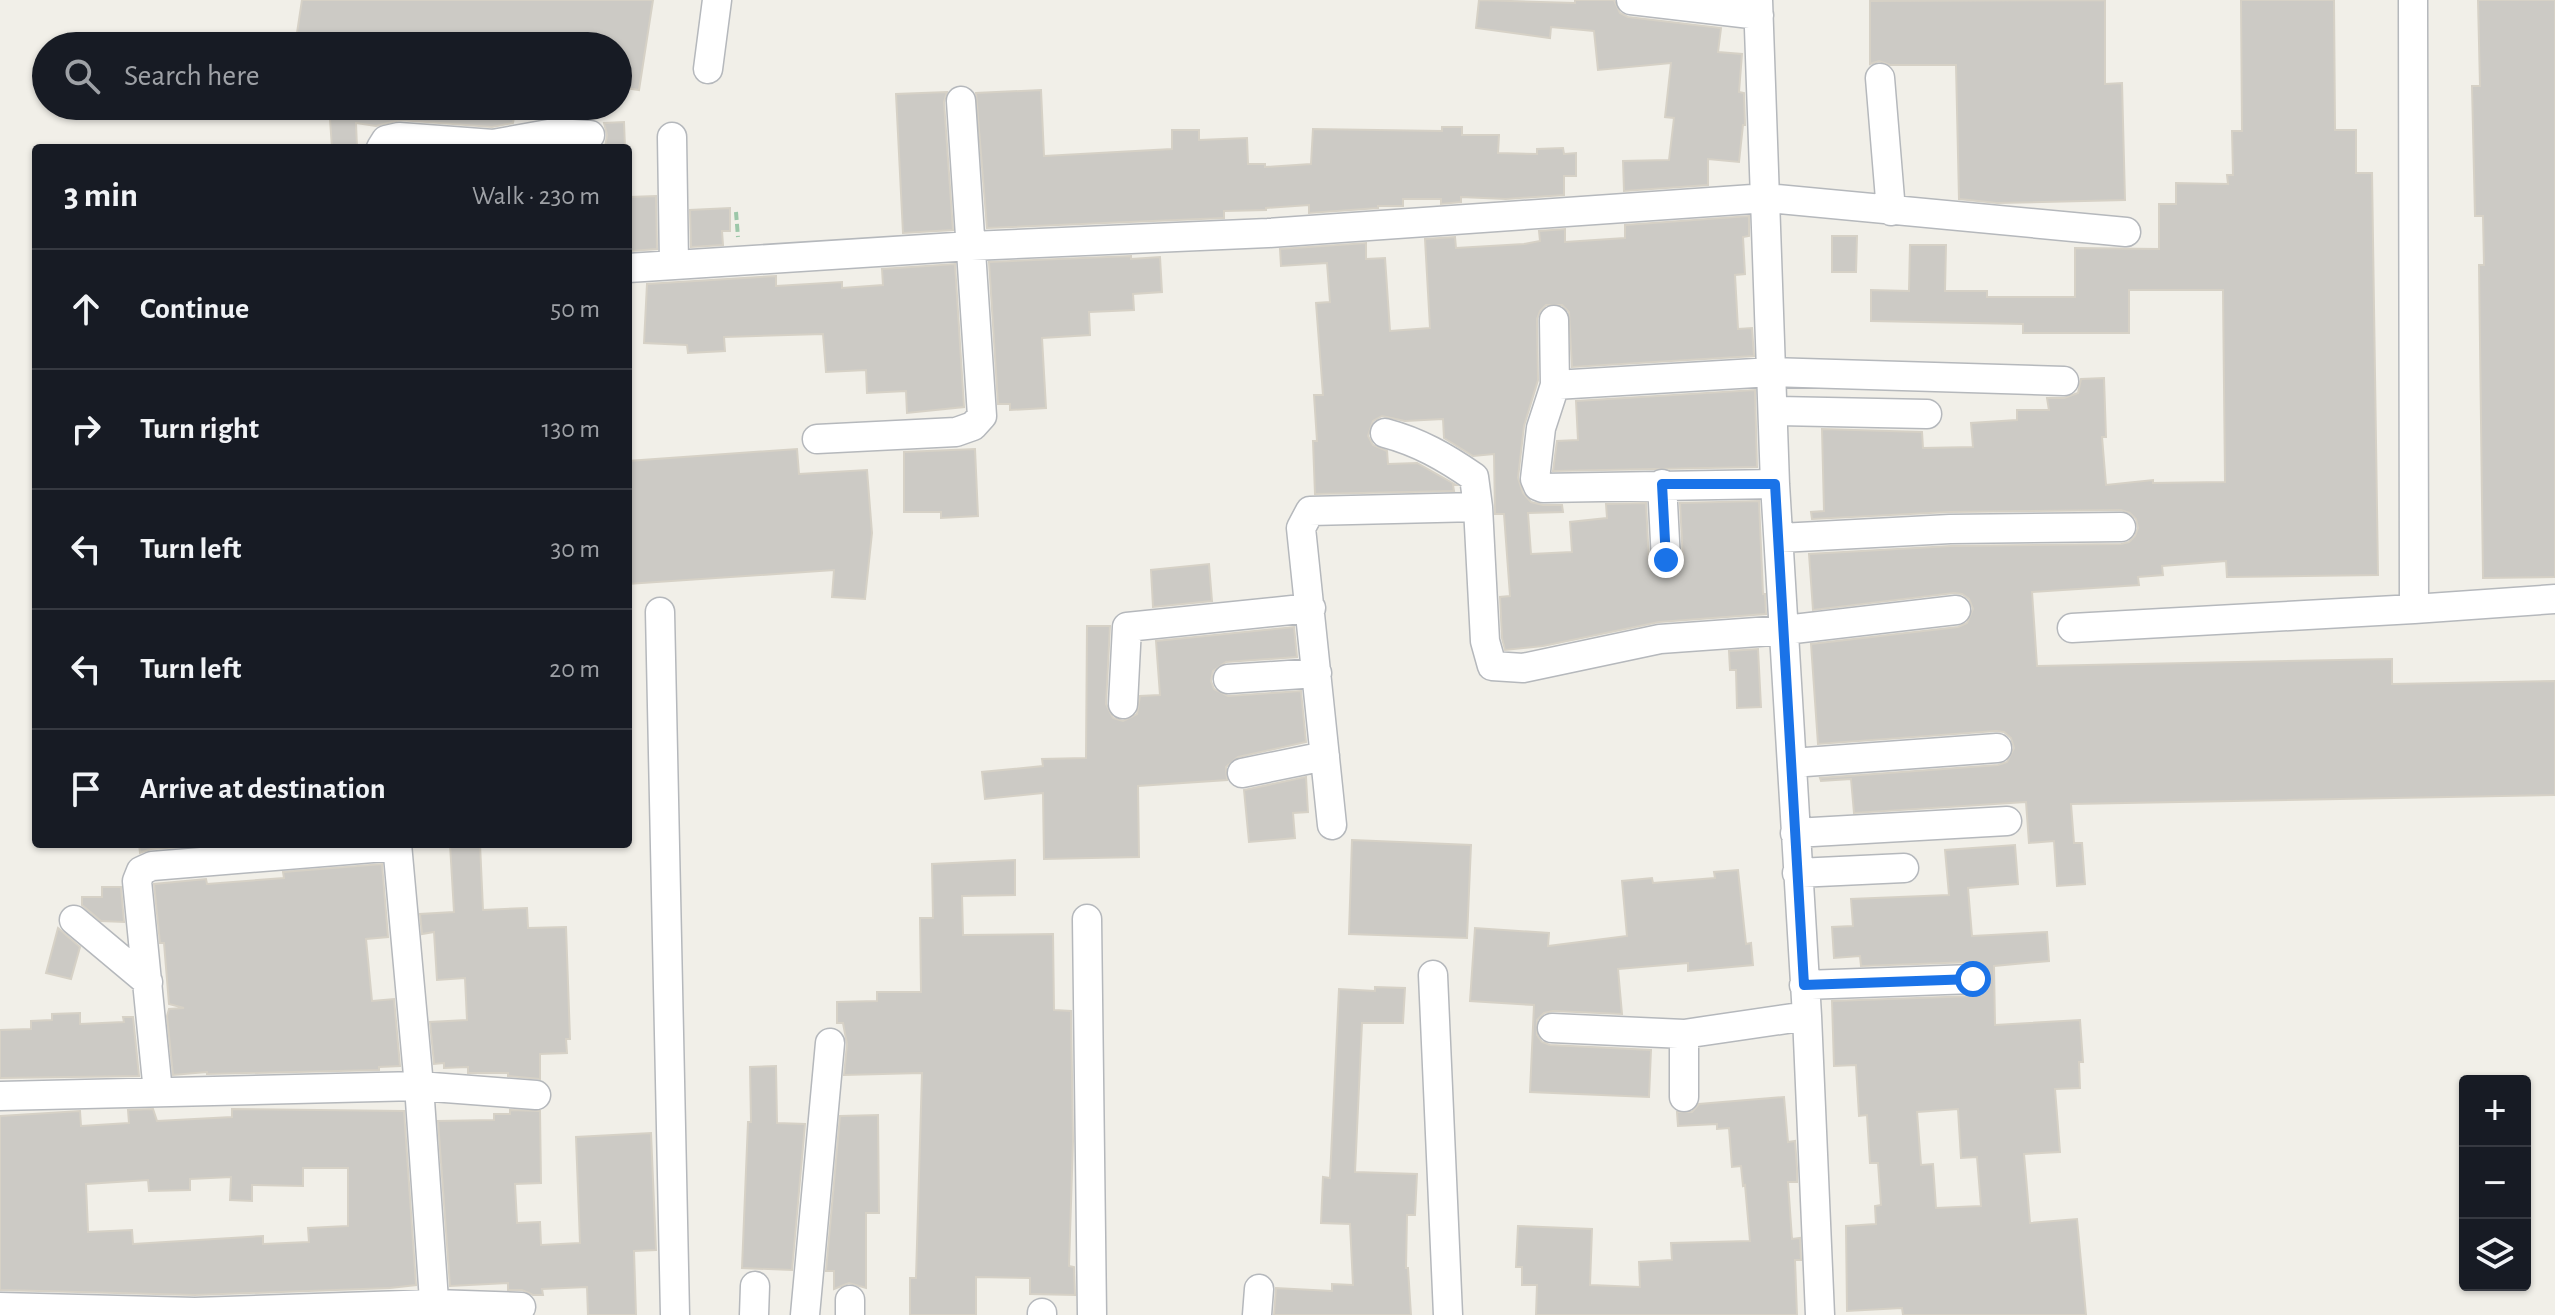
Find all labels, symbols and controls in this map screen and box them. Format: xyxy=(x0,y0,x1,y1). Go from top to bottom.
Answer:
search box xyxy=(32,32,632,120)
icon: search xyxy=(60,54,104,98)
text: Search here xyxy=(124,61,260,91)
text: 3 min xyxy=(64,179,138,213)
text: Walk · 230 m xyxy=(472,183,600,209)
icon: ahead xyxy=(64,287,108,331)
text: Continue xyxy=(140,294,249,324)
text: 50 m xyxy=(550,296,600,322)
icon: right xyxy=(64,407,108,451)
text: Turn right xyxy=(140,414,259,444)
text: 130 m xyxy=(542,416,600,442)
icon: left xyxy=(64,527,108,571)
text: Turn left xyxy=(140,534,241,564)
text: 30 m xyxy=(550,536,600,562)
route end xyxy=(1648,542,1684,578)
icon: left xyxy=(64,647,108,691)
text: Turn left xyxy=(140,654,241,684)
text: 20 m xyxy=(549,656,600,682)
icon: arrive xyxy=(64,767,108,811)
text: Arrive at destination xyxy=(140,774,386,804)
route start xyxy=(1955,961,1991,997)
map controls xyxy=(2459,1075,2531,1291)
button: + xyxy=(2459,1075,2531,1147)
button: − xyxy=(2459,1147,2531,1219)
button: layers xyxy=(2459,1219,2531,1291)

